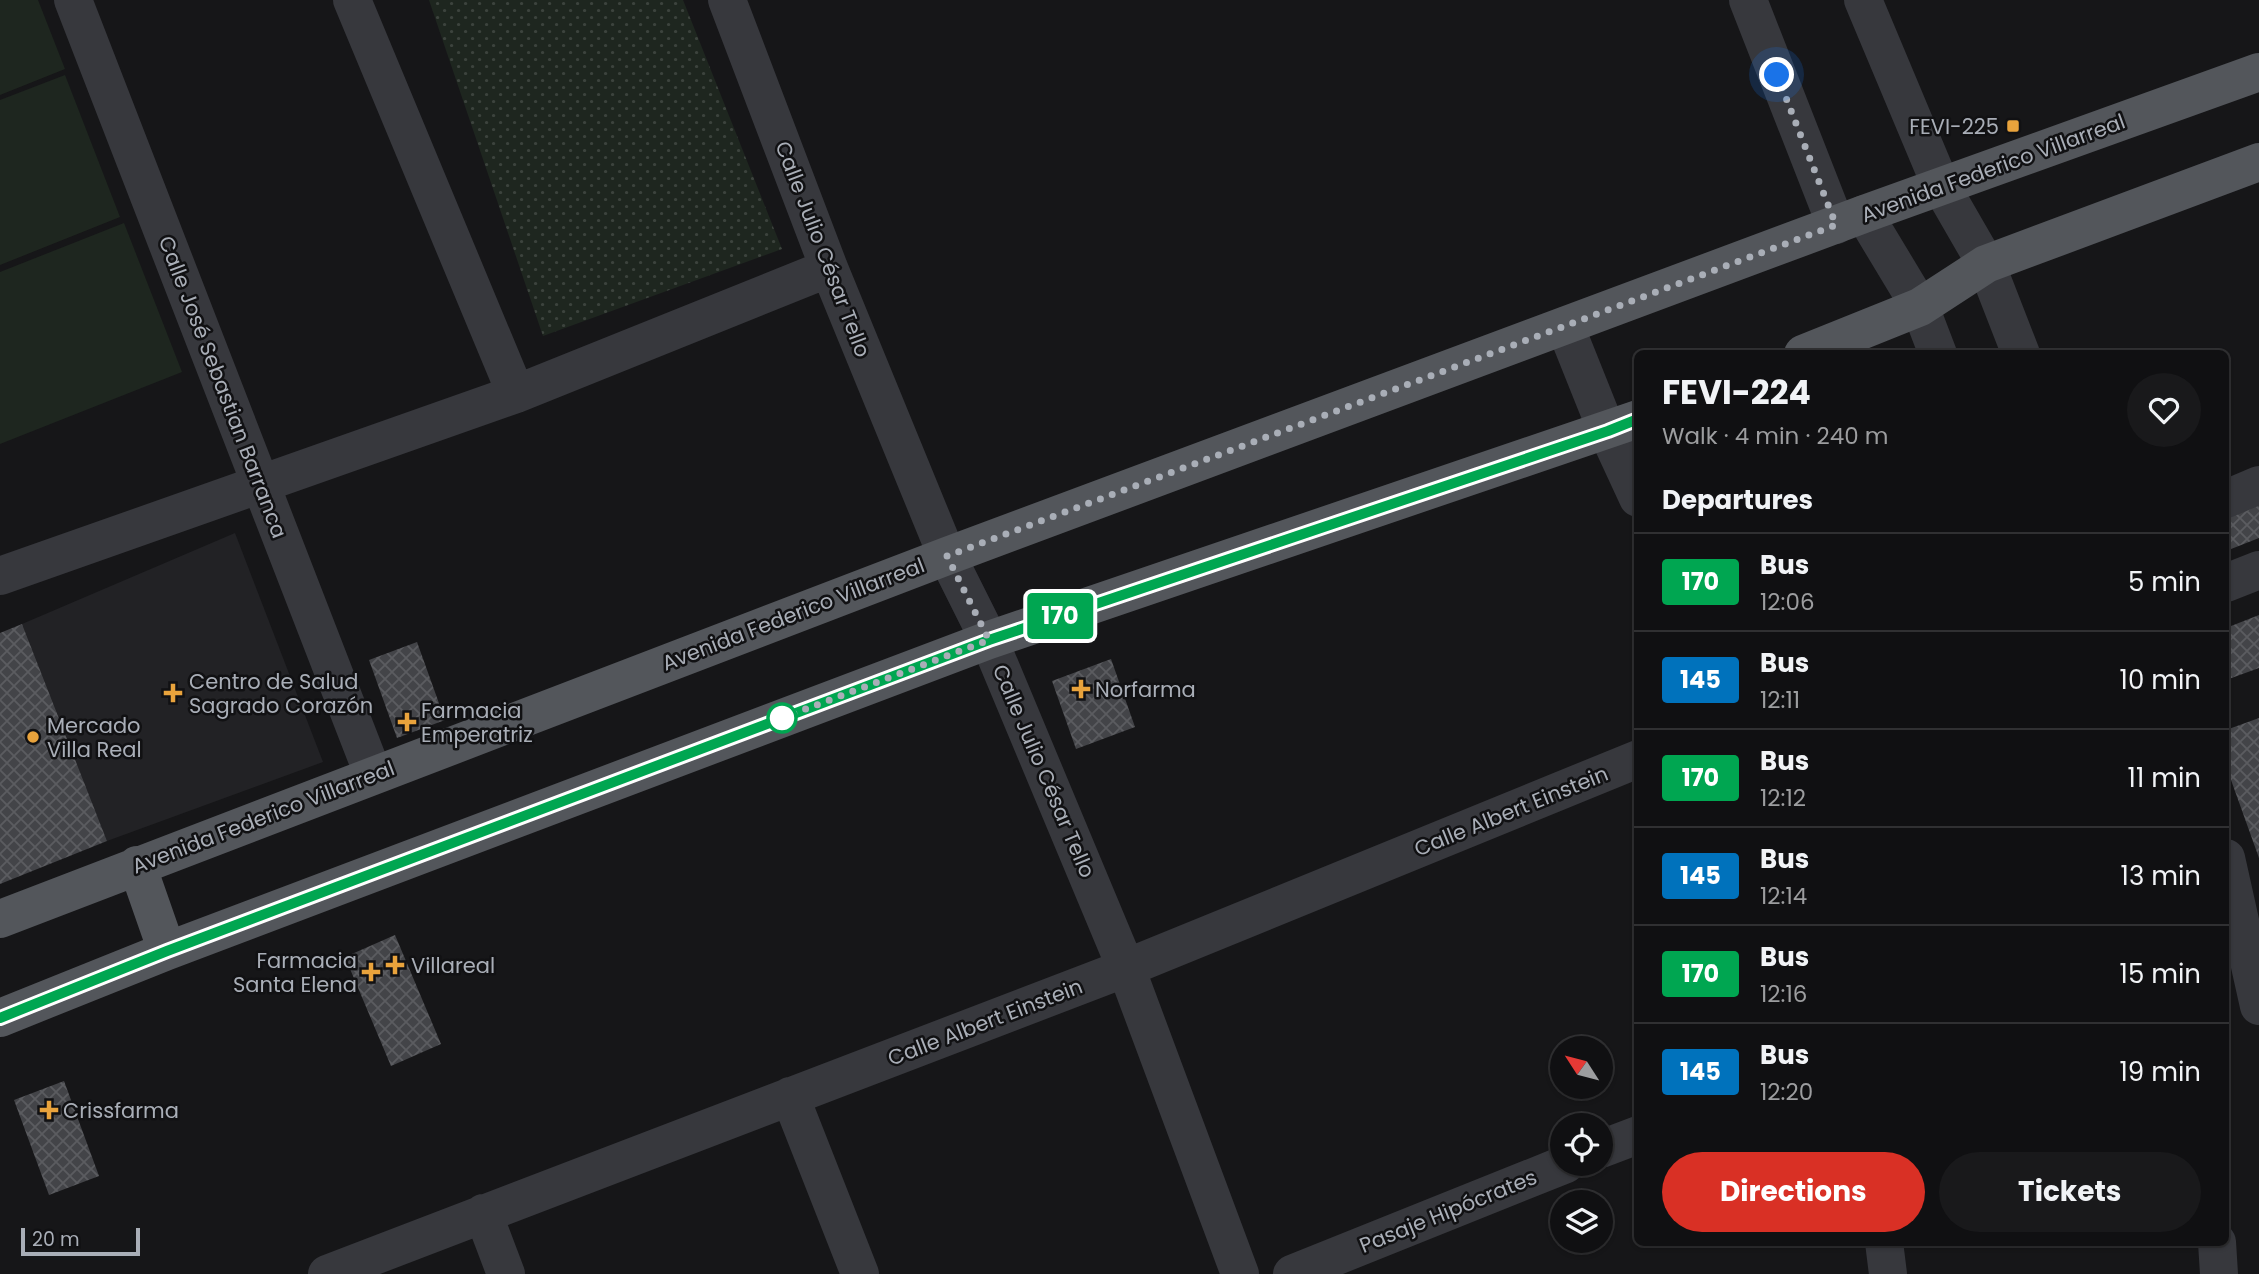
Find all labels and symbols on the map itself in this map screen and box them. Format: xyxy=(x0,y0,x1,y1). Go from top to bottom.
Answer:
your location xyxy=(1759,57,1794,92)
street label: Avenida Federico Villarreal xyxy=(1857,107,2129,229)
place label: FEVI-225 xyxy=(1909,112,1999,141)
marker: FEVI-225 xyxy=(2005,118,2021,134)
street label: Calle Julio César Tello xyxy=(768,137,878,361)
street label: Calle José Sebastian Barranca xyxy=(152,232,294,542)
street label: Avenida Federico Villarreal xyxy=(658,550,928,678)
line badge: 170 xyxy=(1020,593,1100,639)
street label: Calle Julio César Tello xyxy=(986,660,1102,882)
place label: Centro de Salud Sagrado Corazón xyxy=(189,667,373,720)
place label: Norfarma xyxy=(1095,675,1196,704)
marker: Norfarma xyxy=(1073,681,1089,697)
marker: Centro de Salud Sagrado Corazón xyxy=(163,683,183,703)
place label: Farmacia Emperatriz xyxy=(421,696,533,749)
unlabelled marker xyxy=(767,703,797,733)
place label: Mercado Villa Real xyxy=(47,711,142,764)
marker: Farmacia Emperatriz xyxy=(399,714,415,730)
marker: Mercado Villa Real xyxy=(25,729,41,745)
street label: Avenida Federico Villarreal xyxy=(128,753,398,881)
street label: Calle Albert Einstein xyxy=(1410,759,1612,863)
place label: Farmacia Santa Elena xyxy=(233,946,357,999)
place label: Villareal xyxy=(411,951,495,980)
marker: Villareal xyxy=(385,955,405,975)
marker: Farmacia Santa Elena xyxy=(363,964,379,980)
street label: Calle Albert Einstein xyxy=(883,971,1087,1073)
north arrow xyxy=(1550,1036,1614,1099)
place label: Crissfarma xyxy=(63,1096,179,1125)
marker: Crissfarma xyxy=(41,1102,57,1118)
street label: Pasaje Hipócrates xyxy=(1355,1162,1541,1260)
scale bar xyxy=(21,1225,140,1257)

